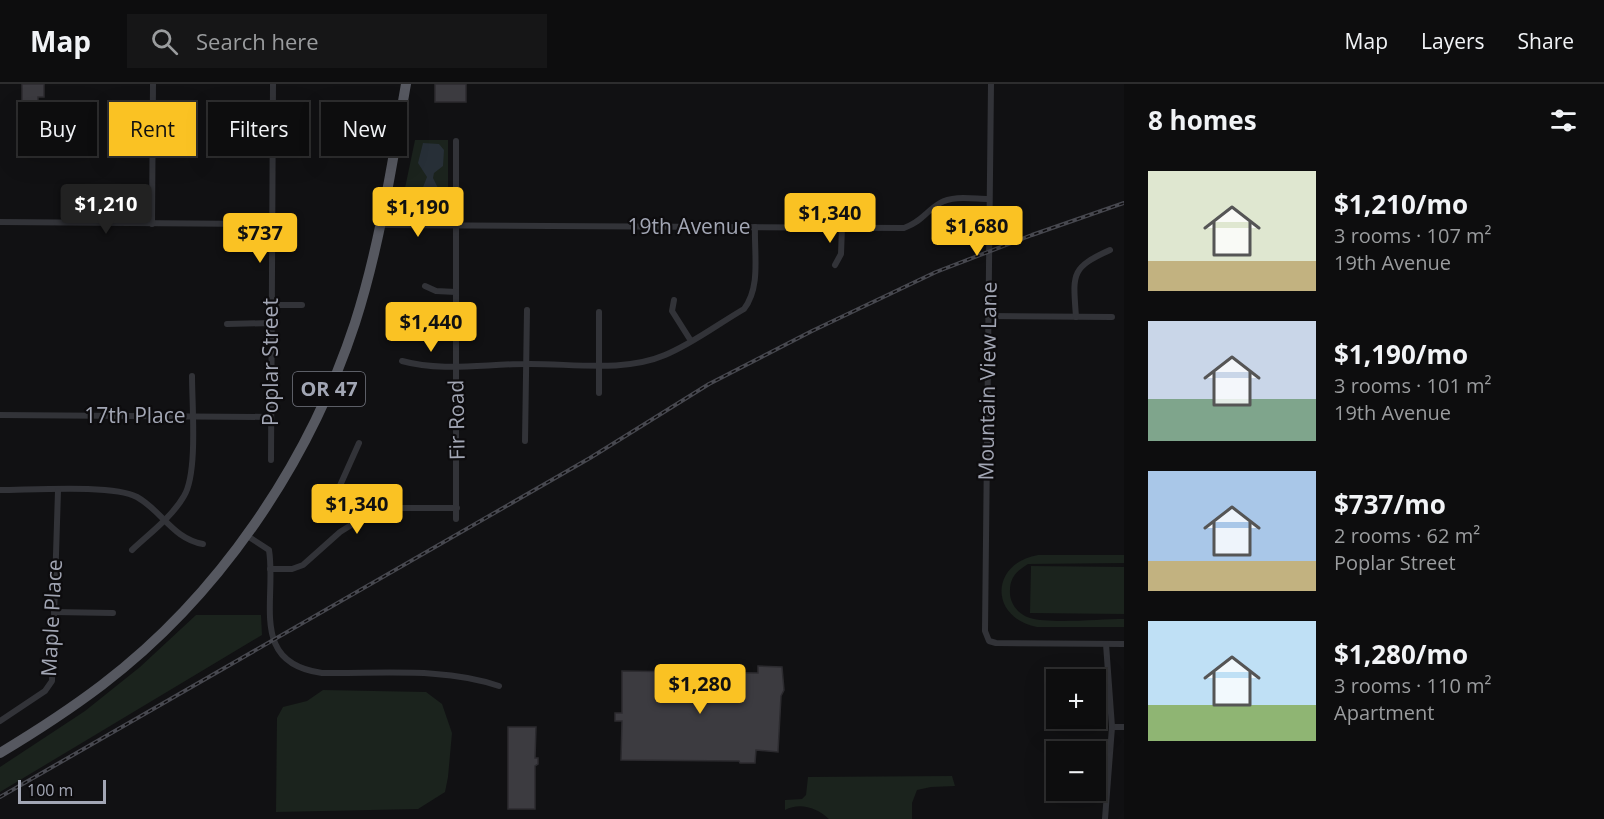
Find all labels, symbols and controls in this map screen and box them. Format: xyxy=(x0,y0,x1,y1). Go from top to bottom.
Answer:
search box xyxy=(127,14,547,68)
text: Map xyxy=(30,22,91,60)
icon: search xyxy=(148,25,181,58)
text: Search here xyxy=(196,26,319,56)
text: Map xyxy=(1345,27,1388,55)
text: Layers xyxy=(1421,27,1485,55)
text: Share xyxy=(1518,27,1574,55)
chip: Buy xyxy=(18,102,97,156)
chip: Rent xyxy=(109,102,196,156)
chip: Filters xyxy=(208,102,309,156)
chip: New xyxy=(321,102,407,156)
text: 8 homes xyxy=(1148,102,1257,138)
icon: filters xyxy=(1547,104,1580,137)
pin: $1,210 xyxy=(57,184,155,235)
text: $1,210/mo xyxy=(1334,186,1468,222)
pin: $1,190 xyxy=(369,187,467,238)
text: $1,210 xyxy=(75,190,137,217)
text: $1,190 xyxy=(387,193,449,220)
pin: $1,340 xyxy=(781,193,879,244)
icon: home xyxy=(1196,195,1268,267)
text: $1,340 xyxy=(799,199,861,226)
pin: $1,680 xyxy=(928,206,1026,257)
street label: 19th Avenue xyxy=(628,212,750,240)
text: $1,680 xyxy=(946,212,1008,239)
pin: $737 xyxy=(224,213,296,264)
text: $737 xyxy=(237,219,283,246)
text: 3 rooms · 107 m² xyxy=(1334,222,1492,249)
text: 19th Avenue xyxy=(1334,249,1451,276)
street label: Mountain View Lane xyxy=(971,281,1003,481)
street label: Poplar Street xyxy=(256,298,284,426)
pin: $1,440 xyxy=(382,302,480,353)
text: $1,440 xyxy=(400,308,462,335)
text: $1,190/mo xyxy=(1334,336,1468,372)
icon: home xyxy=(1196,345,1268,417)
road number: OR 47 xyxy=(293,372,365,406)
text: 3 rooms · 101 m² xyxy=(1334,372,1492,399)
street label: Fir Road xyxy=(441,380,471,460)
text: 19th Avenue xyxy=(1334,399,1451,426)
street label: 17th Place xyxy=(84,401,186,429)
pin: $1,340 xyxy=(308,484,406,535)
text: $737/mo xyxy=(1334,486,1446,522)
text: $1,340 xyxy=(326,490,388,517)
icon: home xyxy=(1196,495,1268,567)
text: 2 rooms · 62 m² xyxy=(1334,522,1480,549)
text: Poplar Street xyxy=(1334,549,1456,576)
street label: Maple Place xyxy=(34,559,68,677)
text: $1,280/mo xyxy=(1334,636,1468,672)
icon: home xyxy=(1196,645,1268,717)
pin: $1,280 xyxy=(651,664,749,715)
map controls xyxy=(1046,669,1106,801)
button: + xyxy=(1046,669,1106,729)
text: $1,280 xyxy=(669,670,731,697)
text: 3 rooms · 110 m² xyxy=(1334,672,1492,699)
text: Apartment xyxy=(1334,699,1434,726)
button: − xyxy=(1046,741,1106,801)
scale bar xyxy=(18,777,106,804)
text: 100 m xyxy=(27,779,73,801)

